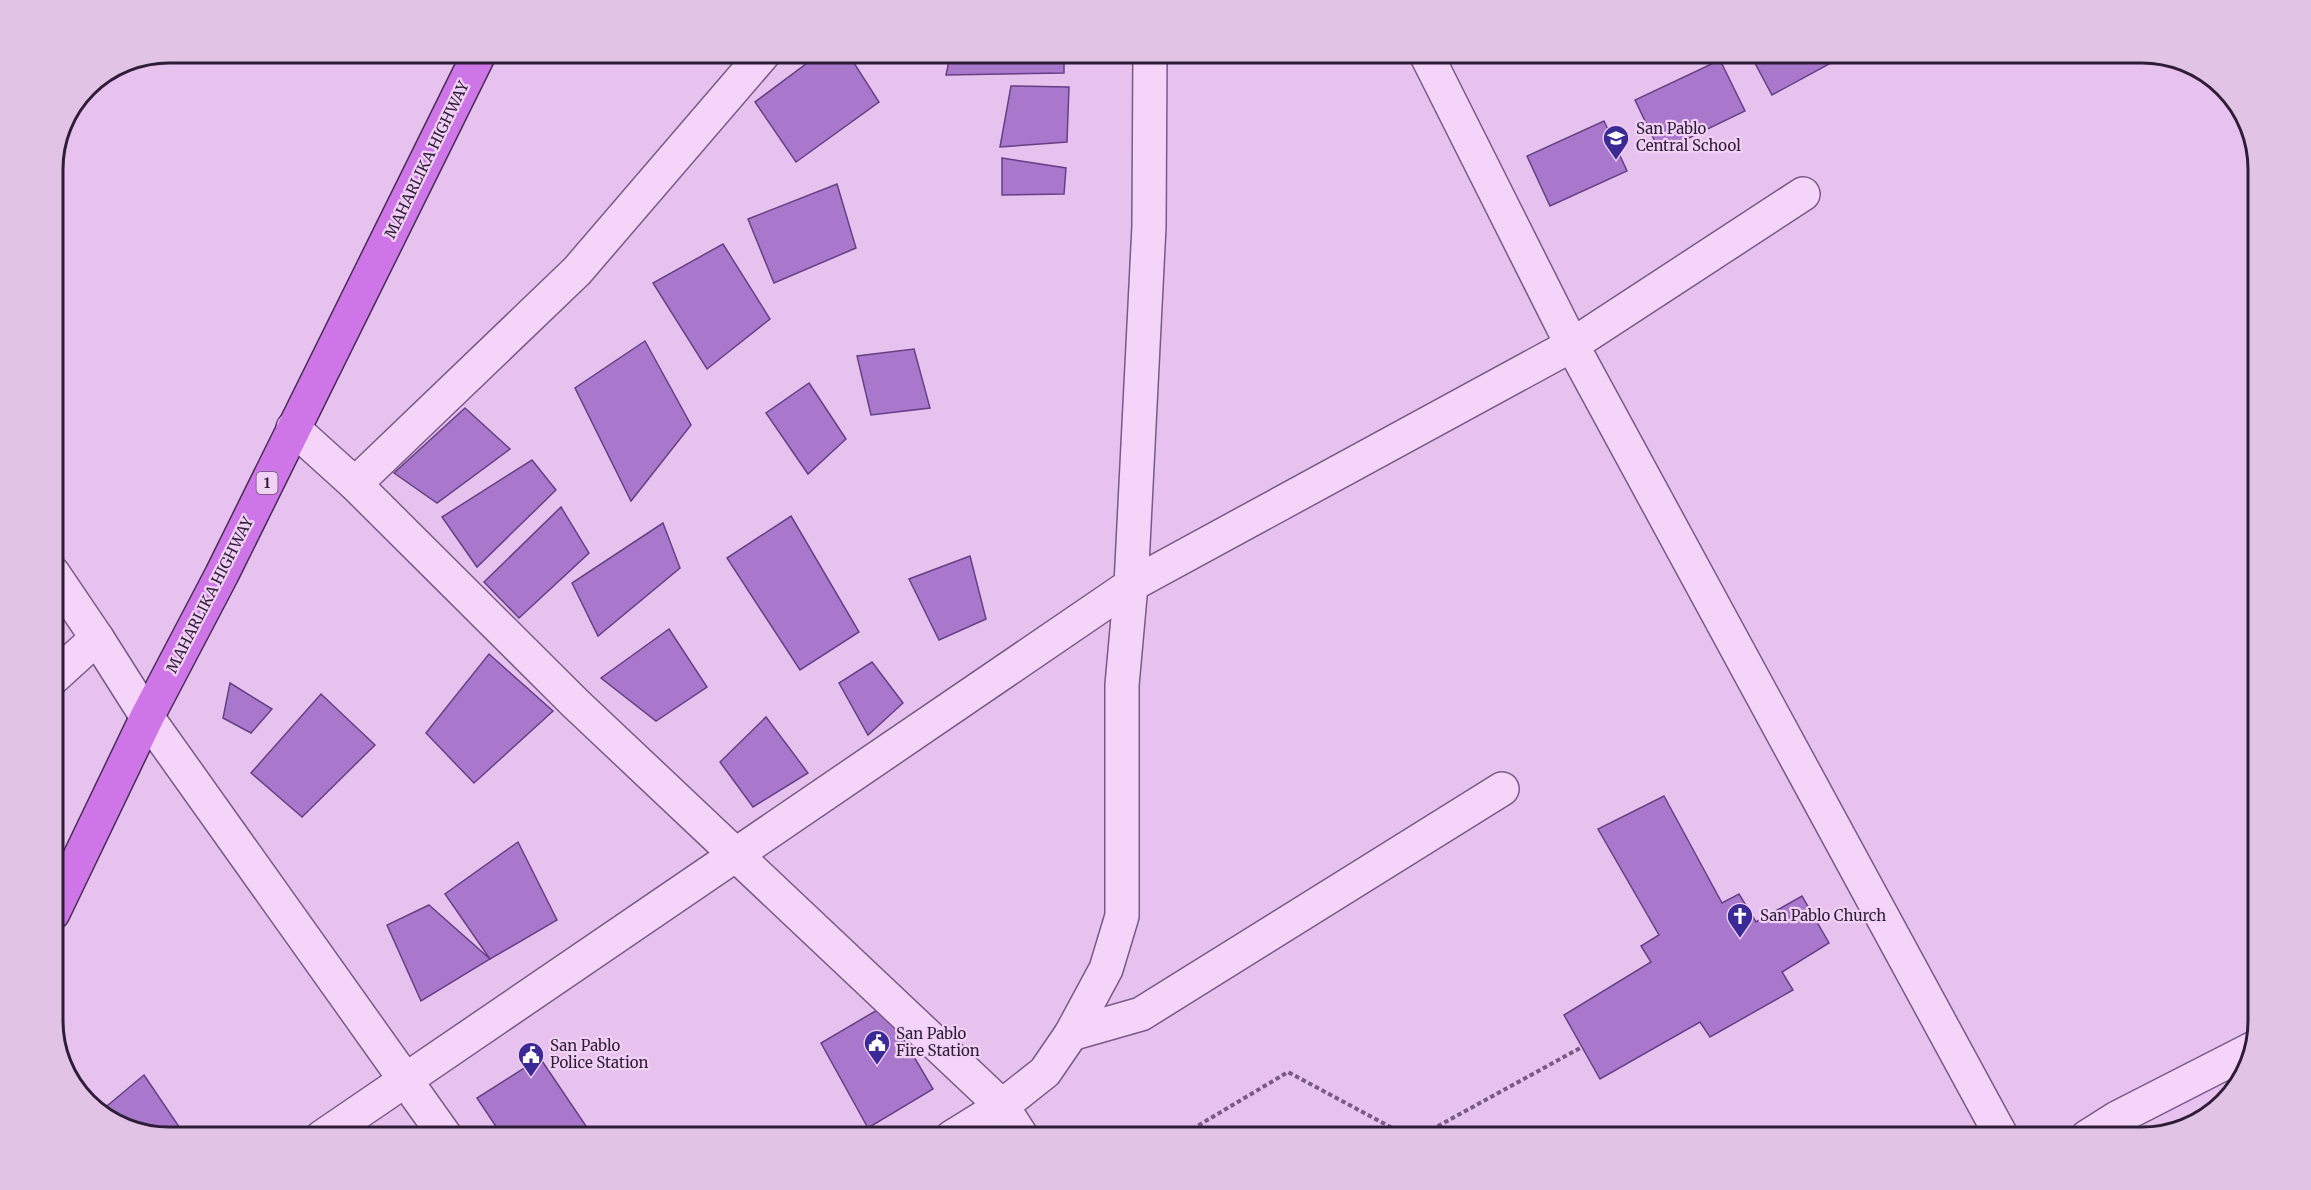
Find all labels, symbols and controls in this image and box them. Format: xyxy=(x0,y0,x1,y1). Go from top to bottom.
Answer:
street label: MAHARLIKA HIGHWAY xyxy=(380,78,473,241)
place label: San Pablo Central School xyxy=(1636,119,1741,155)
school or university icon: San Pablo Central School xyxy=(1601,123,1631,161)
road number: 1 xyxy=(256,472,278,494)
street label: MAHARLIKA HIGHWAY xyxy=(162,513,257,676)
church icon: San Pablo Church xyxy=(1725,901,1755,939)
place label: San Pablo Church xyxy=(1760,906,1886,925)
place label: San Pablo Fire Station xyxy=(896,1024,980,1060)
public building icon: San Pablo Fire Station xyxy=(862,1028,892,1066)
place label: San Pablo Police Station xyxy=(550,1036,648,1072)
public building icon: San Pablo Police Station xyxy=(516,1040,546,1078)

